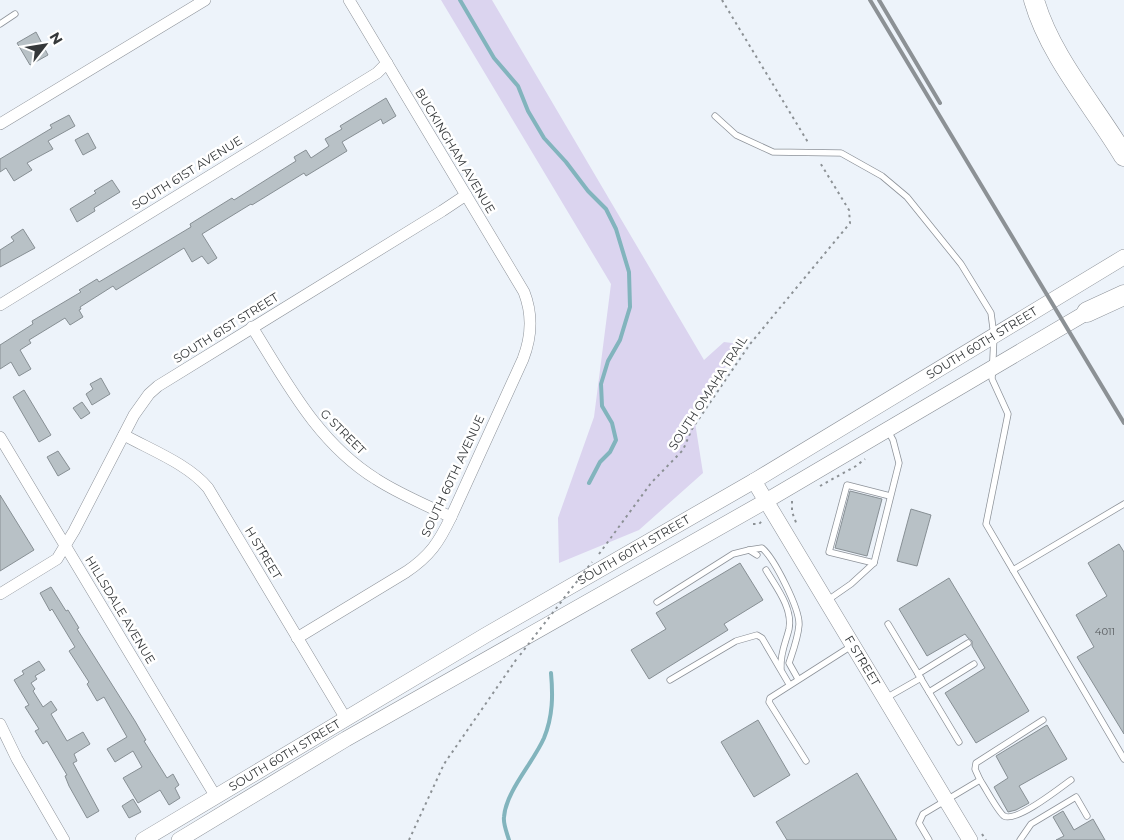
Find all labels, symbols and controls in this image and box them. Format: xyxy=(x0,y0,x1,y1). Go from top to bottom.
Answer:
north arrow xyxy=(20,20,70,70)
text: N xyxy=(46,29,67,48)
street label: BUCKINGHAM AVENUE xyxy=(412,86,499,216)
street label: SOUTH 61ST AVENUE xyxy=(129,133,245,213)
street label: SOUTH 61ST STREET xyxy=(170,289,281,366)
street label: SOUTH 60TH STREET xyxy=(923,303,1040,382)
street label: SOUTH OMAHA TRAIL xyxy=(665,333,750,453)
street label: G STREET xyxy=(317,406,369,458)
street label: SOUTH 60TH AVENUE xyxy=(418,412,487,539)
street label: SOUTH 60TH STREET xyxy=(575,511,693,588)
street label: H STREET xyxy=(242,524,285,582)
street label: HILLSDALE AVENUE xyxy=(82,553,159,666)
house number: 4011 xyxy=(1095,625,1115,638)
street label: F STREET xyxy=(842,633,884,689)
street label: SOUTH 60TH STREET xyxy=(226,716,343,794)

